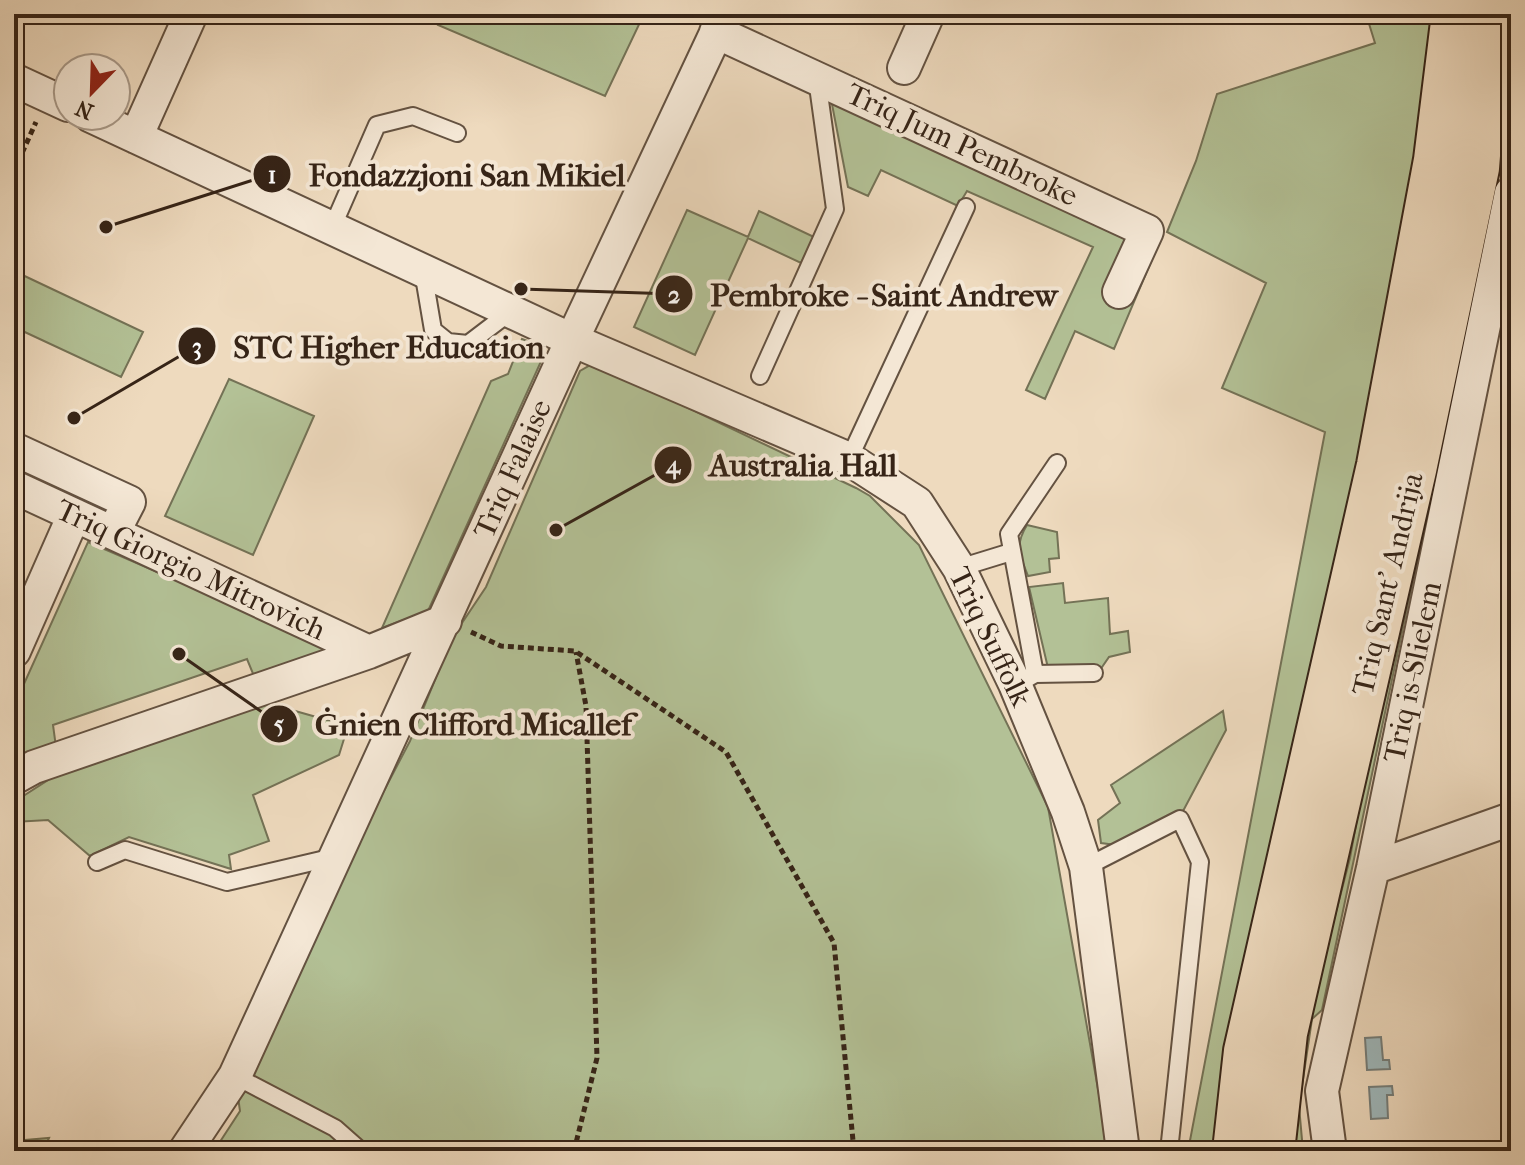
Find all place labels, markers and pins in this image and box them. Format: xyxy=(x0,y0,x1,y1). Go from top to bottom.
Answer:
callout: Fondazzjoni San Mikiel xyxy=(252,146,641,202)
callout: Pembroke - Saint Andrew xyxy=(654,266,1074,322)
callout: STC Higher Education xyxy=(177,318,561,374)
callout: Australia Hall xyxy=(653,437,913,493)
callout: Ġnien Clifford Micallef xyxy=(259,696,648,752)

